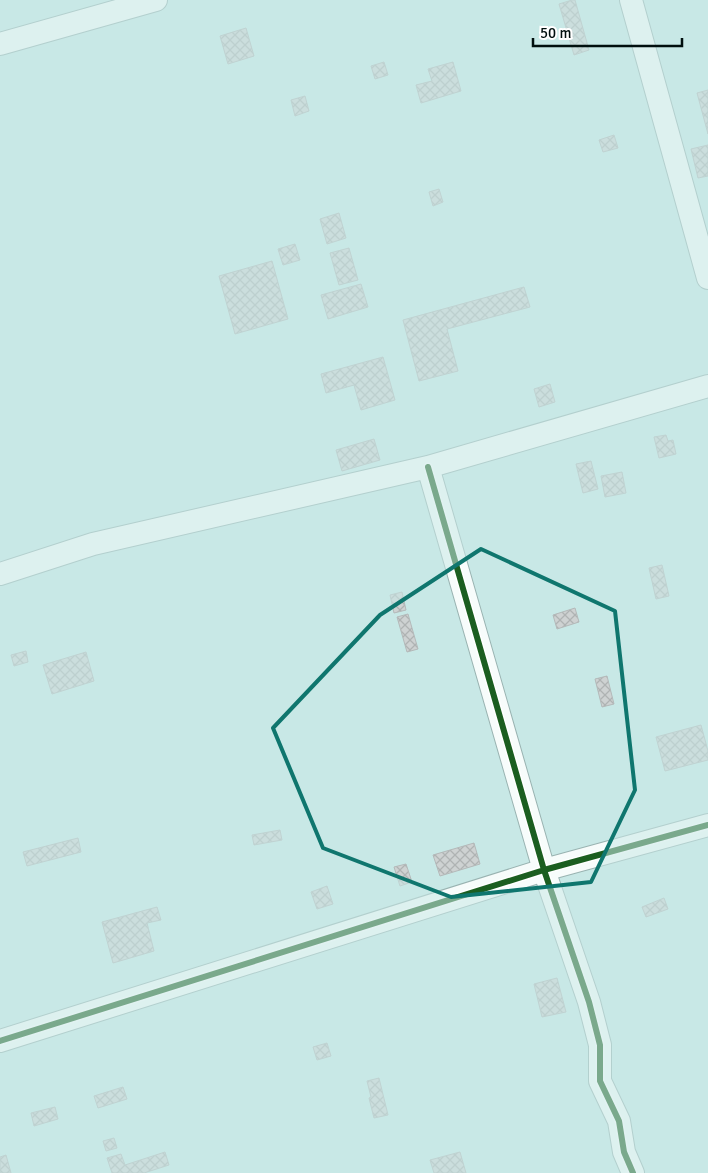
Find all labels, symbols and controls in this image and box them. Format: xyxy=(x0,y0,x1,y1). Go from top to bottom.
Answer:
scale bar xyxy=(533,15,682,47)
text: 50 m xyxy=(540,24,571,42)

